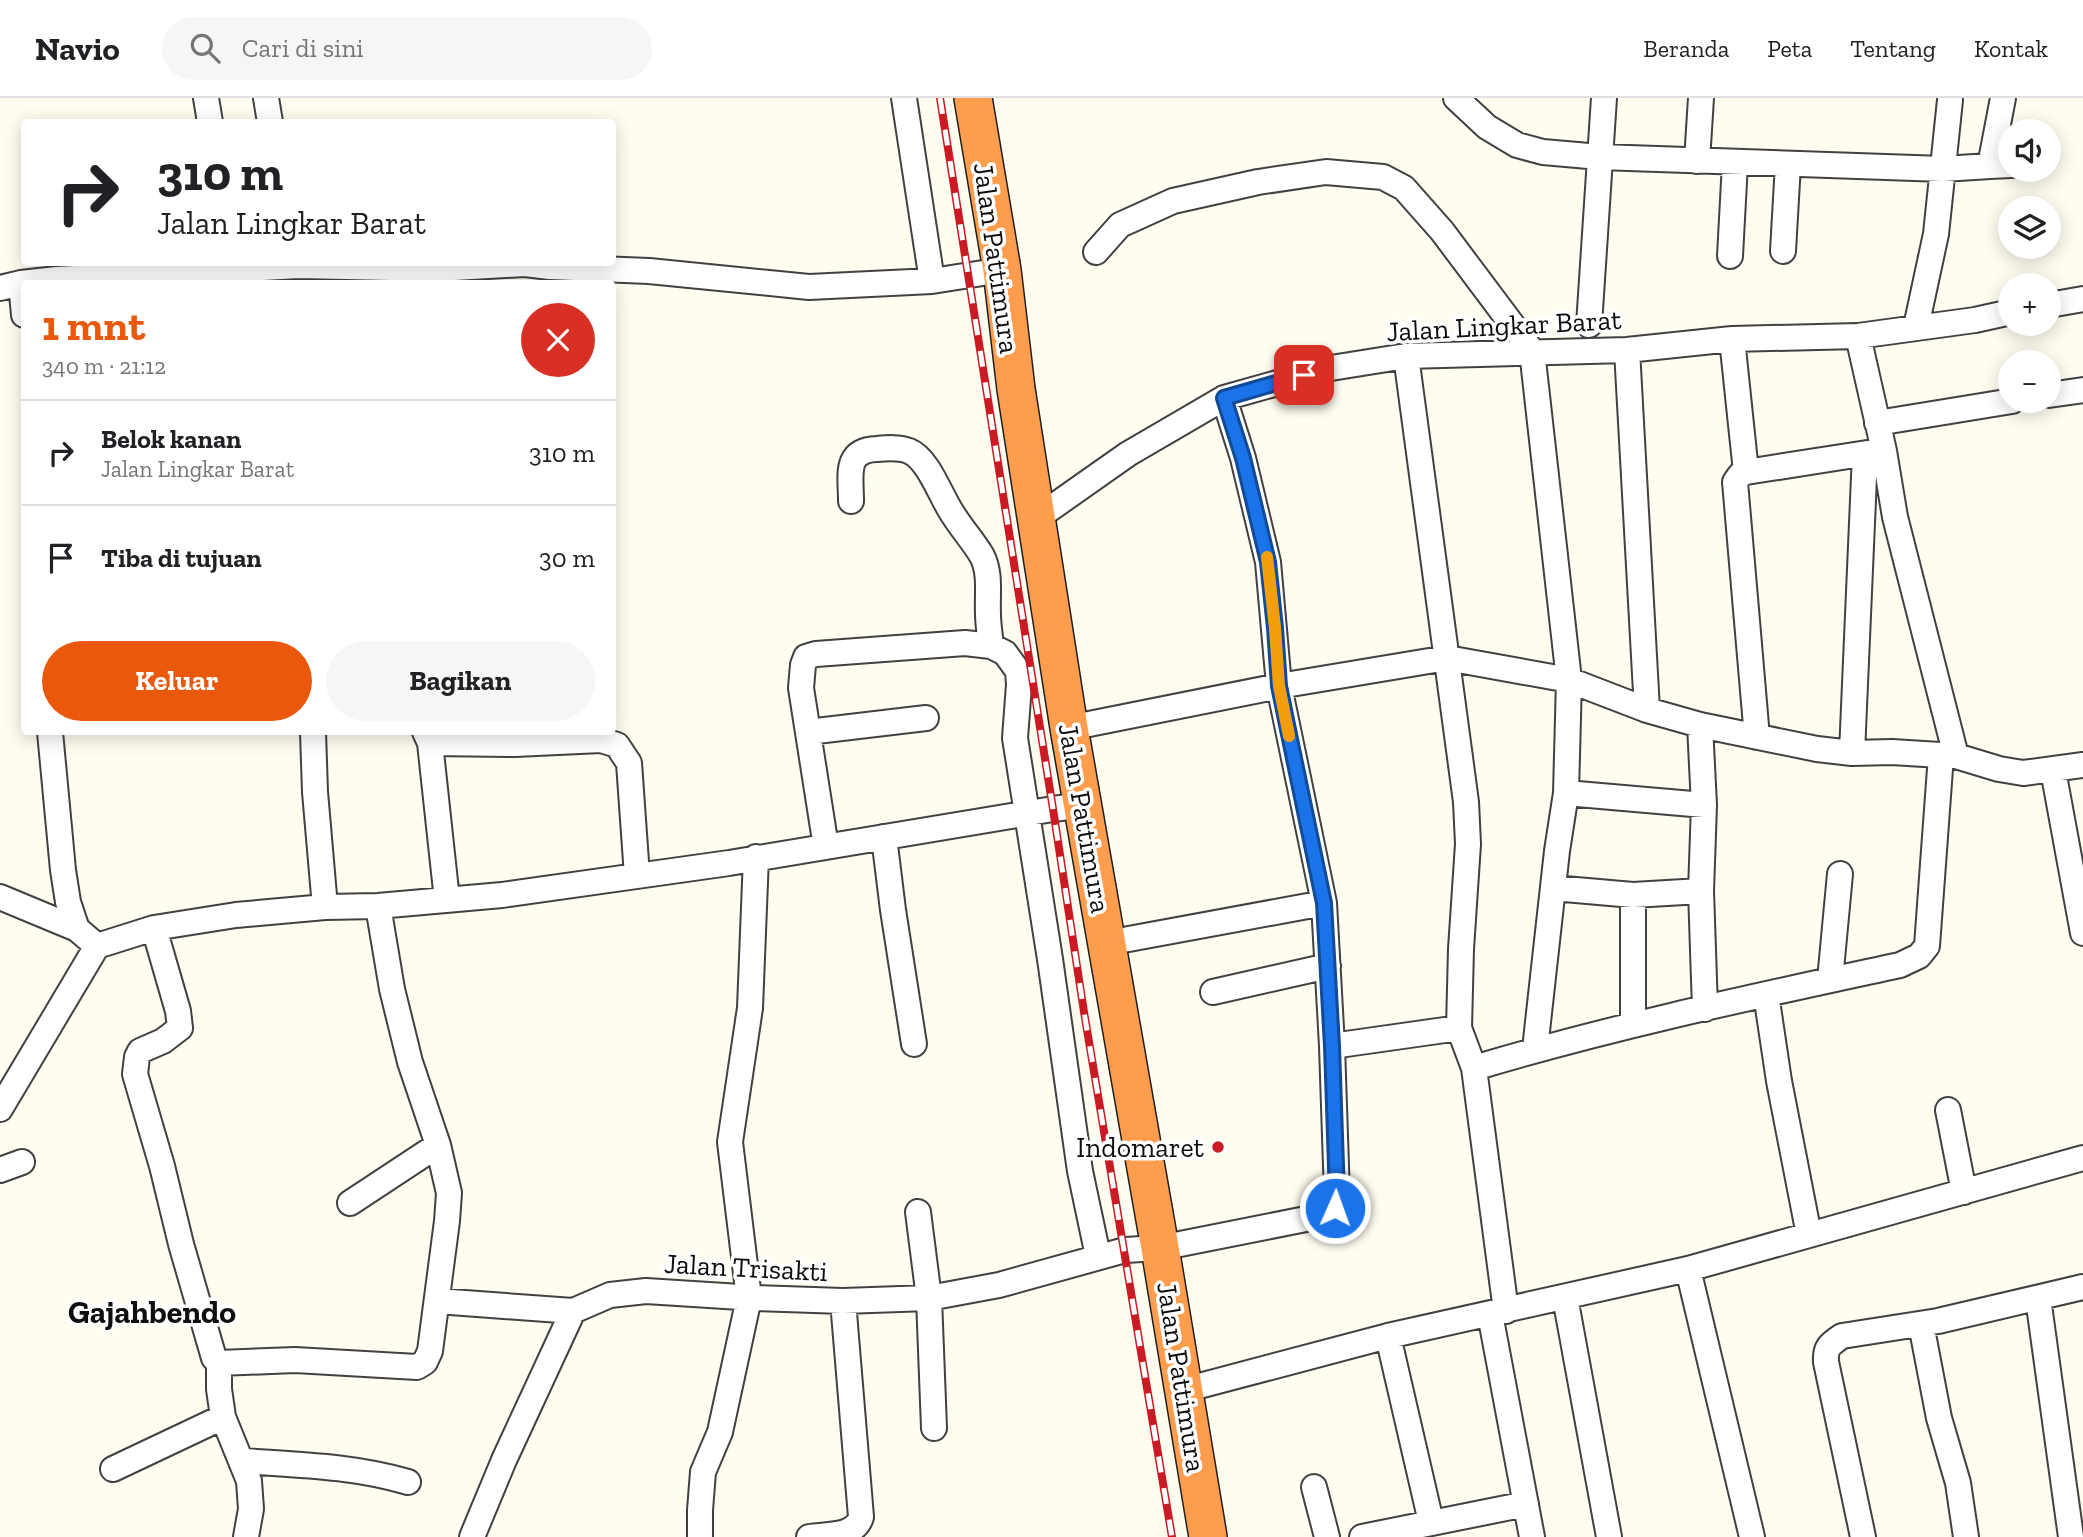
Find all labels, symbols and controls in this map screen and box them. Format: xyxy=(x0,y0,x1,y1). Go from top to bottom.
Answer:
search box xyxy=(162,17,652,80)
text: Navio xyxy=(35,29,120,68)
icon: search xyxy=(186,29,224,67)
text: Cari di sini xyxy=(242,32,364,64)
text: Beranda xyxy=(1643,34,1729,63)
text: Peta xyxy=(1767,34,1812,63)
text: Tentang xyxy=(1850,34,1936,63)
text: Kontak xyxy=(1974,34,2048,63)
map controls xyxy=(1998,119,2061,413)
button: sound xyxy=(1998,119,2061,182)
text: 310 m xyxy=(157,144,283,203)
icon: right xyxy=(42,147,133,238)
street label: Jalan Pattimura xyxy=(967,161,1026,356)
button: layers xyxy=(1998,196,2061,259)
text: Jalan Lingkar Barat xyxy=(157,204,426,242)
button: + xyxy=(1998,273,2061,336)
text: 1 mnt xyxy=(42,300,145,351)
button: close xyxy=(521,303,595,377)
street label: Jalan Lingkar Barat xyxy=(1386,303,1623,348)
pin xyxy=(1274,345,1334,405)
button: − xyxy=(1998,350,2061,413)
text: 340 m · 21:12 xyxy=(42,352,166,380)
icon: arrive xyxy=(1285,356,1323,394)
text: Belok kanan xyxy=(101,423,242,455)
icon: right xyxy=(42,434,80,472)
text: 310 m xyxy=(529,437,595,469)
text: Jalan Lingkar Barat xyxy=(101,455,294,483)
icon: arrive xyxy=(42,539,80,577)
text: Tiba di tujuan xyxy=(101,542,262,574)
text: 30 m xyxy=(539,542,595,574)
button: Keluar xyxy=(42,641,312,721)
button: Bagikan xyxy=(326,641,595,721)
street label: Jalan Pattimura xyxy=(1052,721,1118,916)
place label: Indomaret xyxy=(1076,1131,1205,1164)
marker: Indomaret xyxy=(1210,1139,1226,1155)
position arrow xyxy=(1298,1171,1372,1245)
street label: Jalan Trisakti xyxy=(663,1247,829,1288)
street label: Jalan Pattimura xyxy=(1150,1280,1213,1475)
district label: Gajahbendo xyxy=(68,1293,236,1331)

